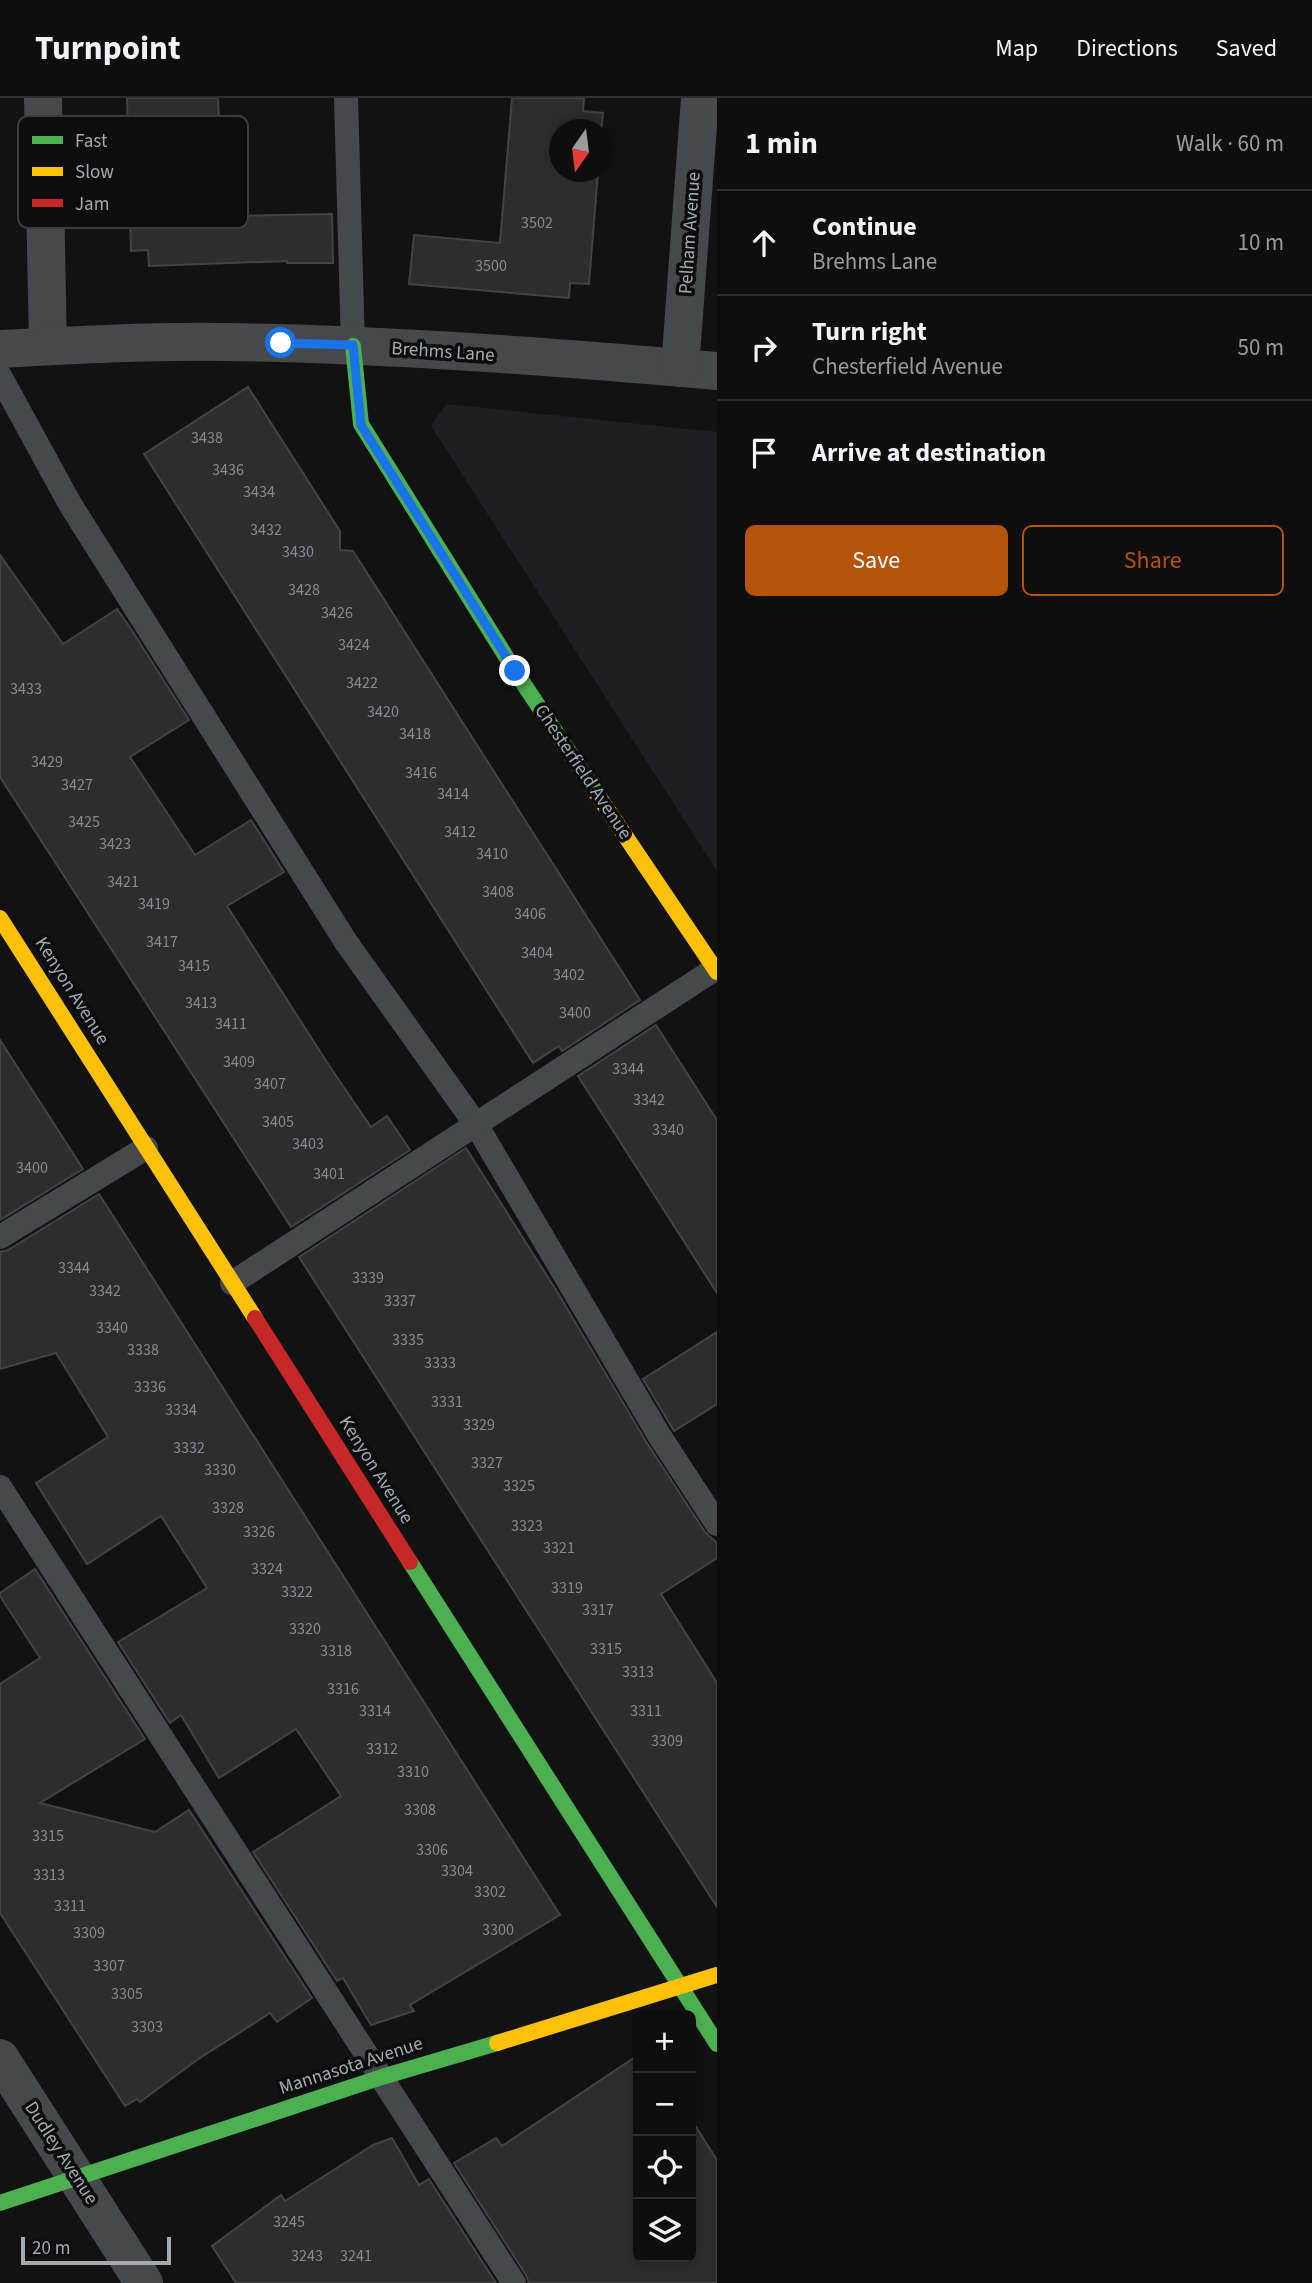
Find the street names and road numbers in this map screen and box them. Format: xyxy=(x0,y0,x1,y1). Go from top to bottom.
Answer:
street label: Pelham Avenue xyxy=(672,171,708,295)
street label: Brehms Lane xyxy=(390,335,496,369)
street label: Chesterfield Avenue xyxy=(528,699,638,845)
street label: Kenyon Avenue xyxy=(28,932,116,1050)
street label: Kenyon Avenue xyxy=(332,1411,420,1529)
street label: Mannasota Avenue xyxy=(276,2030,426,2102)
street label: Dudley Avenue xyxy=(17,2096,105,2210)

